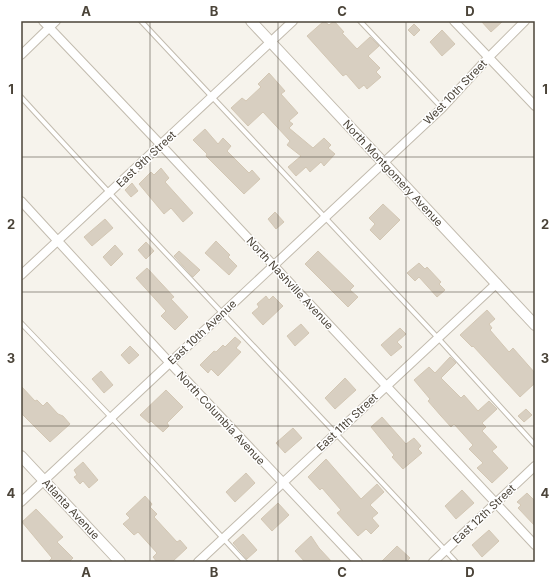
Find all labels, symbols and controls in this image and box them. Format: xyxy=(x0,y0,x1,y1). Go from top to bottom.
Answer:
text: A xyxy=(81,3,91,19)
text: B xyxy=(210,3,219,19)
text: C xyxy=(337,3,347,19)
text: D xyxy=(465,3,475,19)
street label: West 10th Street xyxy=(420,56,490,127)
text: 1 xyxy=(8,81,14,97)
text: 1 xyxy=(542,81,548,97)
street label: North Montgomery Avenue xyxy=(340,117,446,229)
street label: East 9th Street xyxy=(113,128,179,190)
text: 2 xyxy=(7,216,15,232)
text: 2 xyxy=(541,216,549,232)
street label: North Nashville Avenue xyxy=(244,234,336,332)
street label: East 10th Avenue xyxy=(165,297,239,367)
text: 3 xyxy=(7,350,15,366)
text: 3 xyxy=(541,350,549,366)
street label: North Columbia Avenue xyxy=(174,368,268,468)
street label: East 11th Street xyxy=(313,390,381,454)
street label: Atlanta Avenue xyxy=(39,476,103,542)
street label: East 12th Street xyxy=(450,481,519,547)
text: 4 xyxy=(7,485,16,501)
text: 4 xyxy=(541,485,550,501)
text: A xyxy=(81,564,91,580)
text: B xyxy=(210,564,219,580)
text: C xyxy=(337,564,347,580)
text: D xyxy=(465,564,475,580)

